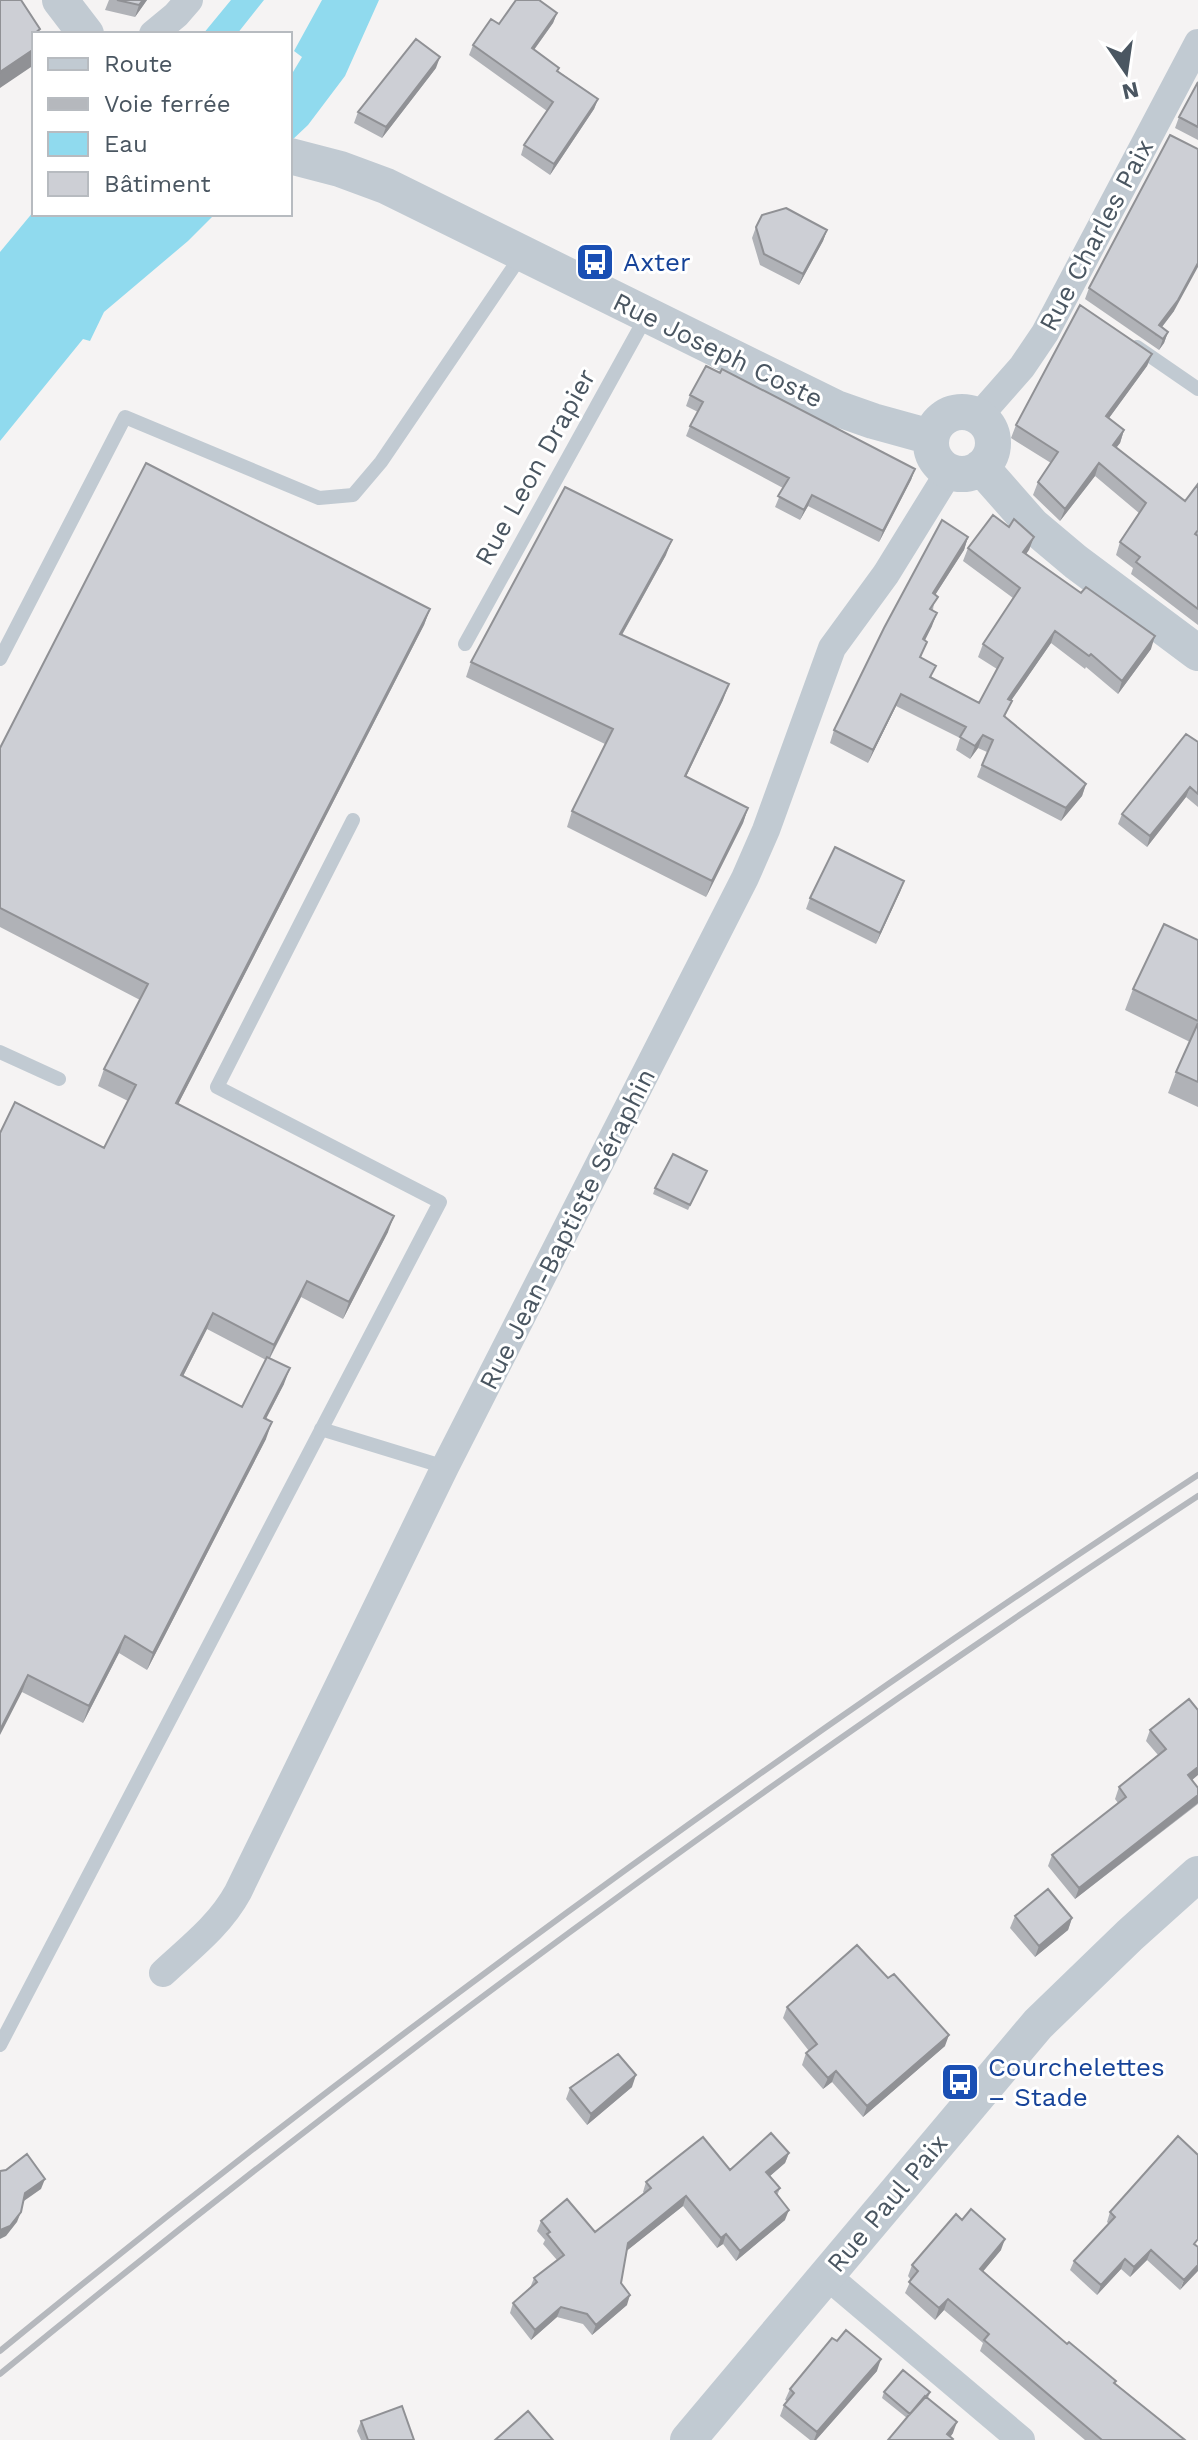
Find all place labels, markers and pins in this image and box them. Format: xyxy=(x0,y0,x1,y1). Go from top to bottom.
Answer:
bus stop icon: Axter xyxy=(574,241,616,283)
place label: Axter xyxy=(623,247,691,277)
place label: Courchelettes – Stade xyxy=(988,2052,1165,2112)
bus stop icon: Courchelettes – Stade xyxy=(939,2061,981,2103)

